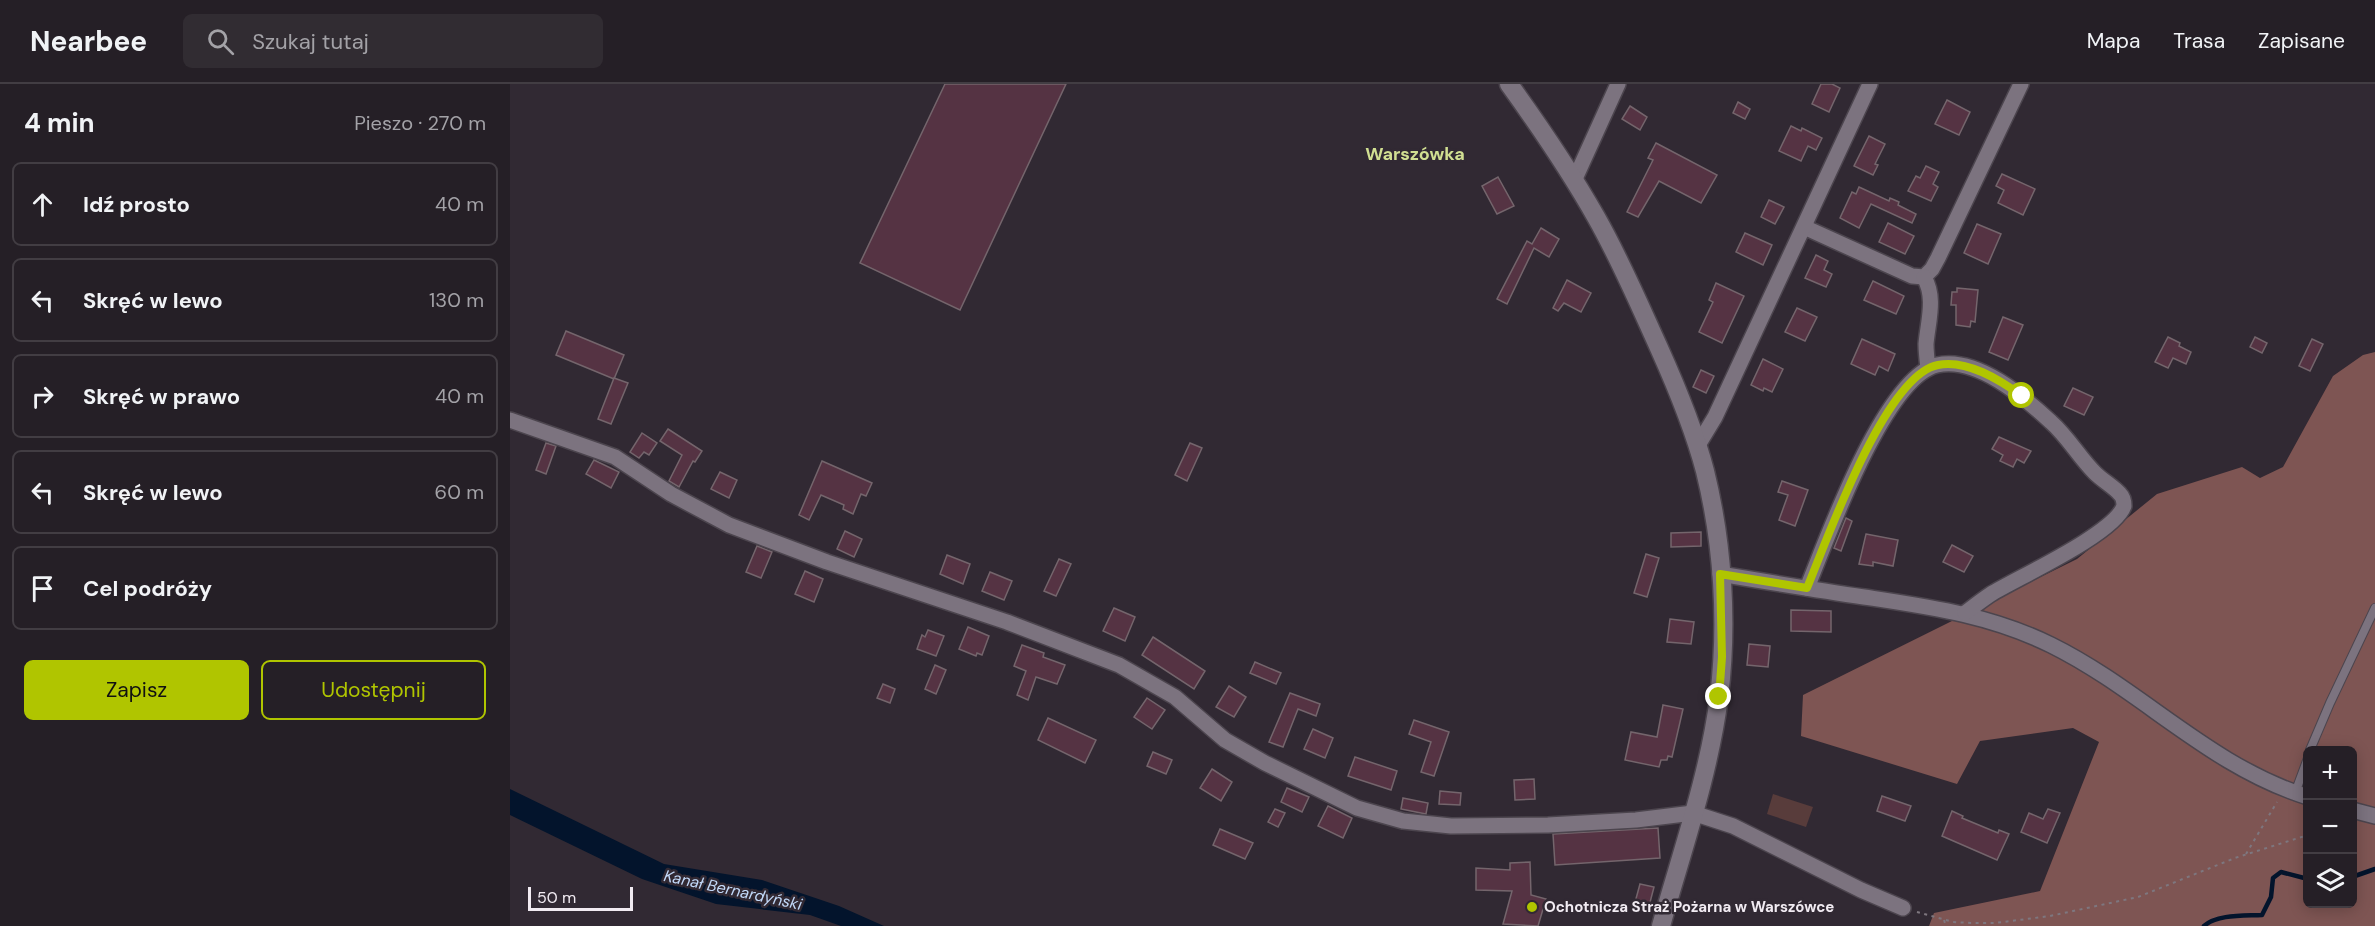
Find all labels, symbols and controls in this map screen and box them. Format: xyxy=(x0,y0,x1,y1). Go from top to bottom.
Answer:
search box xyxy=(183,14,603,68)
text: Nearbee xyxy=(30,23,147,60)
icon: search xyxy=(204,25,237,58)
text: Szukaj tutaj xyxy=(252,27,369,56)
text: Mapa xyxy=(2087,27,2140,55)
text: Trasa xyxy=(2173,27,2225,55)
text: Zapisane xyxy=(2258,27,2345,55)
text: 4 min xyxy=(24,106,95,140)
text: Pieszo · 270 m xyxy=(354,110,486,136)
district label: Warszówka xyxy=(1365,142,1465,166)
icon: ahead xyxy=(26,188,59,221)
text: Idź prosto xyxy=(83,190,190,219)
text: 40 m xyxy=(435,191,484,217)
icon: left xyxy=(26,284,59,317)
text: Skręć w lewo xyxy=(83,286,223,315)
text: 130 m xyxy=(429,287,484,313)
icon: right xyxy=(26,380,59,413)
text: Skręć w prawo xyxy=(83,382,240,411)
route start xyxy=(2008,382,2034,408)
text: 40 m xyxy=(435,383,484,409)
icon: left xyxy=(26,476,59,509)
text: Skręć w lewo xyxy=(83,478,223,507)
text: 60 m xyxy=(435,479,484,505)
icon: arrive xyxy=(26,572,59,605)
text: Cel podróży xyxy=(83,574,212,603)
button: Zapisz xyxy=(24,660,249,720)
button: Udostępnij xyxy=(261,660,486,720)
route end xyxy=(1705,683,1731,709)
map controls xyxy=(2303,746,2357,908)
button: + xyxy=(2303,746,2357,800)
button: − xyxy=(2303,800,2357,854)
button: layers xyxy=(2303,854,2357,908)
water label: Kanał Bernardyński xyxy=(662,865,805,915)
scale bar xyxy=(528,884,633,912)
text: 50 m xyxy=(537,887,576,908)
place label: Ochotnicza Straż Pożarna w Warszówce xyxy=(1544,897,1834,917)
marker: Ochotnicza Straż Pożarna w Warszówce xyxy=(1525,900,1539,914)

